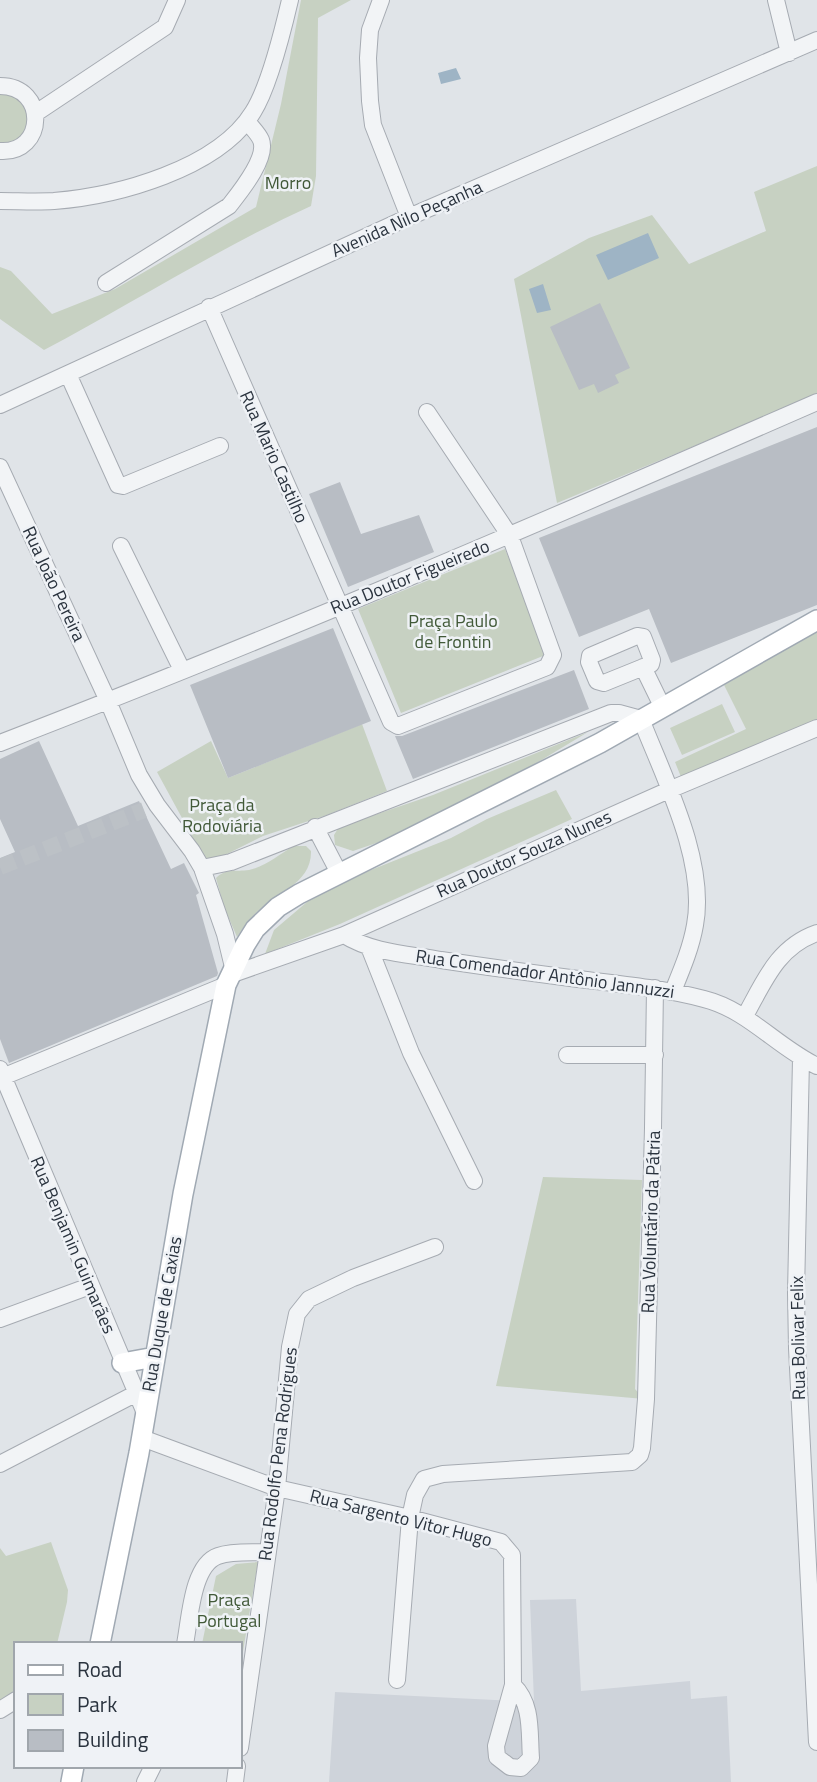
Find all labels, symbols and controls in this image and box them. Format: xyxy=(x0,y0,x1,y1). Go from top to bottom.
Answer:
park label: Morro xyxy=(265,169,311,196)
street label: Avenida Nilo Peçanha xyxy=(327,173,487,264)
street label: Rua Mario Castilho xyxy=(233,386,316,527)
street label: Rua João Pereira xyxy=(16,522,93,646)
street label: Rua Doutor Figueiredo xyxy=(326,532,494,621)
park label: Praça Paulo de Frontin xyxy=(408,607,498,655)
park label: Praça da Rodoviária xyxy=(182,791,262,839)
street label: Rua Doutor Souza Nunes xyxy=(432,803,616,904)
street label: Rua Comendador Antônio Jannuzzi xyxy=(414,942,676,1005)
street label: Rua Voluntário da Pátria xyxy=(634,1130,667,1314)
street label: Rua Benjamin Guimarães xyxy=(24,1152,123,1338)
street label: Rua Duque de Caxias xyxy=(135,1234,188,1394)
street label: Rua Bolivar Felix xyxy=(783,1276,812,1400)
street label: Rua Rodolfo Pena Rodrigues xyxy=(251,1346,304,1562)
street label: Rua Sargento Vitor Hugo xyxy=(307,1482,495,1553)
park label: Praça Portugal xyxy=(197,1586,261,1634)
legend xyxy=(14,1642,242,1768)
text: Road xyxy=(77,1653,122,1685)
text: Park xyxy=(77,1688,117,1720)
text: Building xyxy=(77,1723,149,1755)

